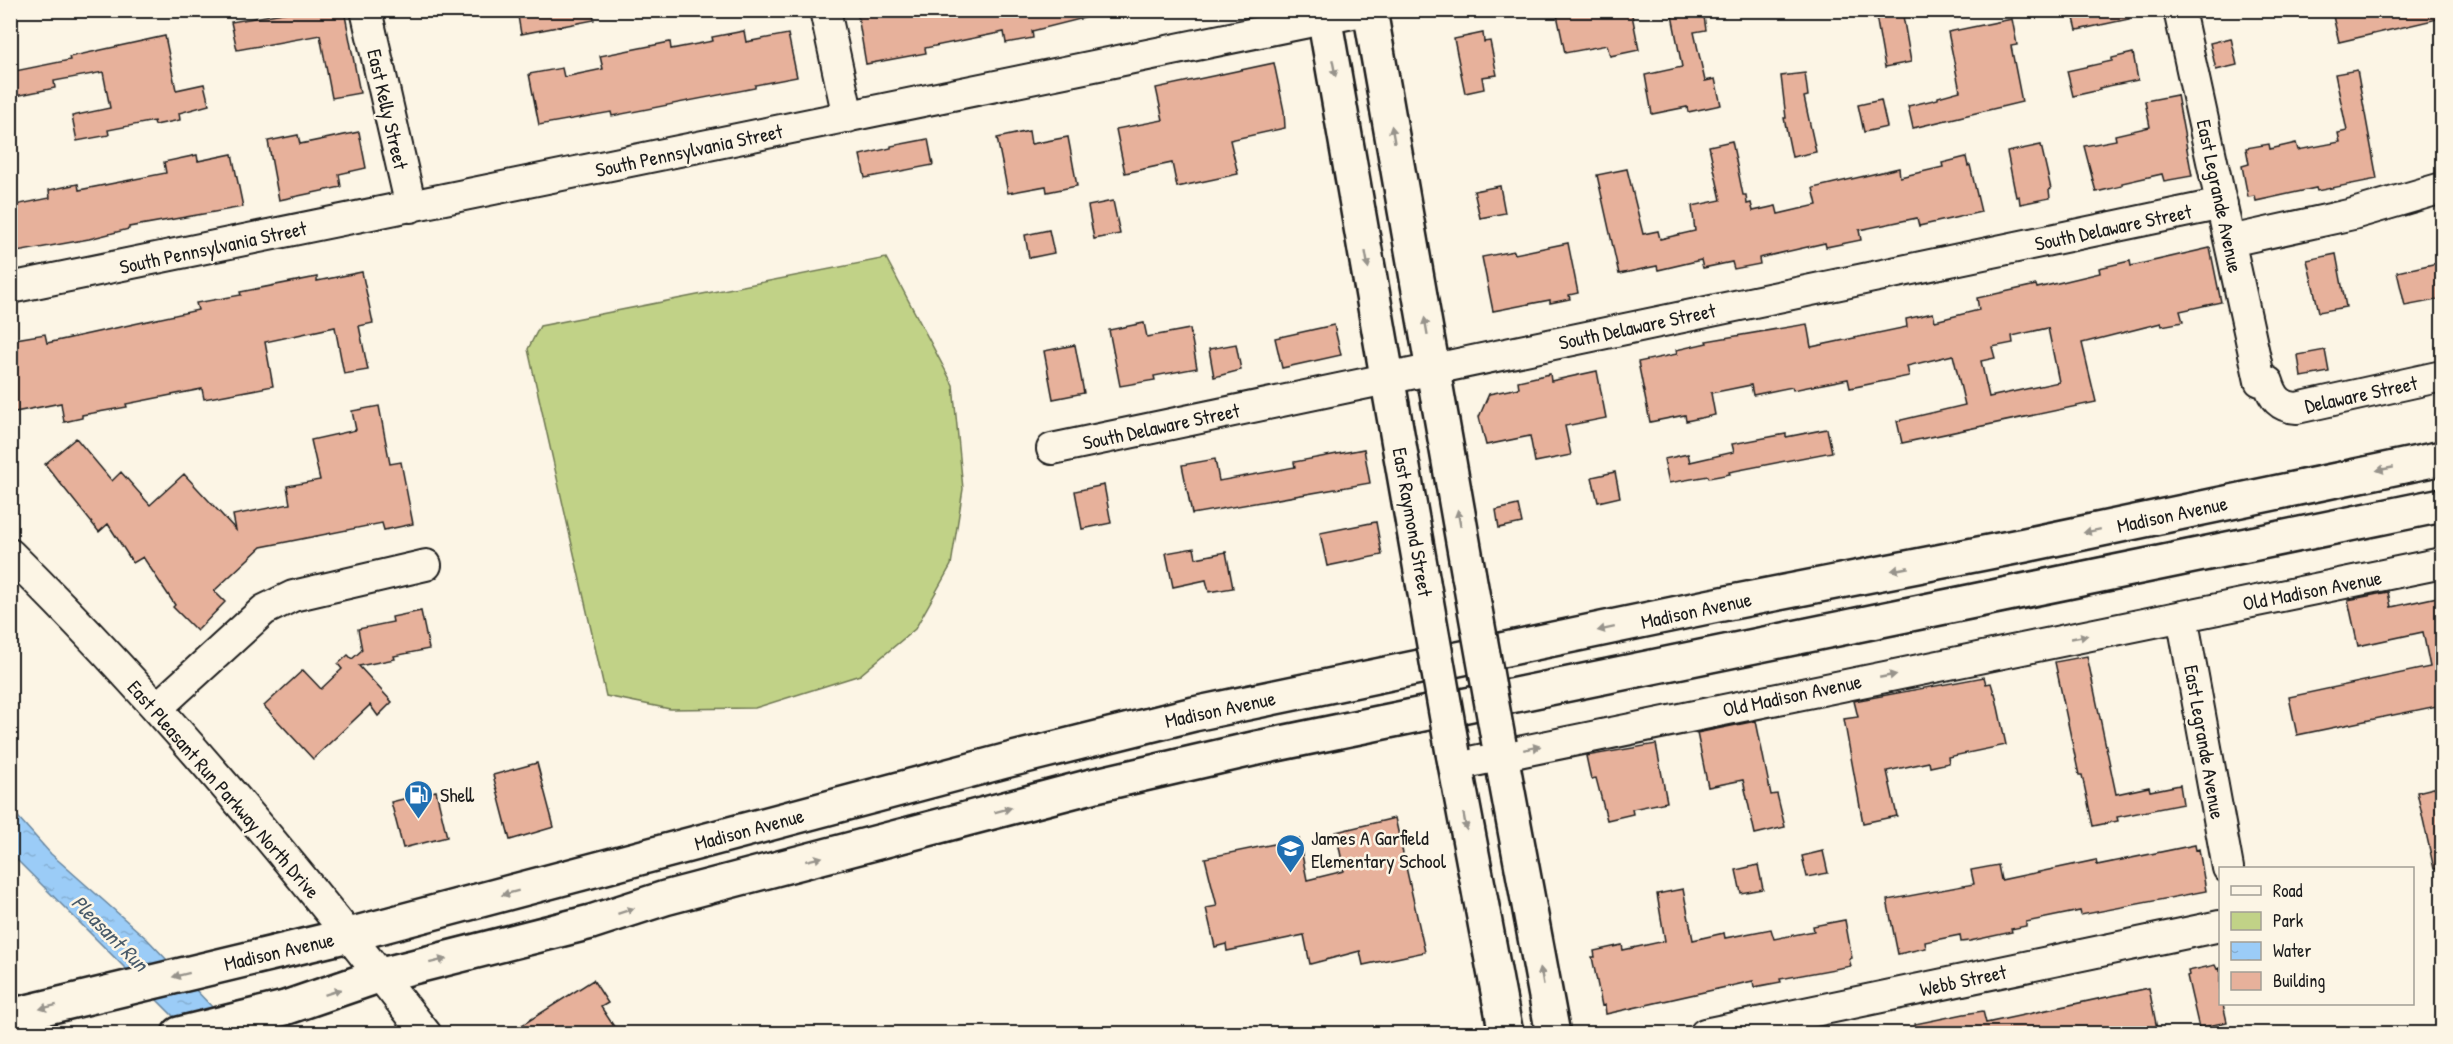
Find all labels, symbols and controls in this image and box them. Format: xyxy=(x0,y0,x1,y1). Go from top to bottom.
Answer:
street label: East Kelly Street xyxy=(361,46,415,173)
one-way arrow xyxy=(1330,59,1339,78)
street label: South Pennsylvania Street xyxy=(593,117,786,183)
street label: East Legrande Avenue xyxy=(2191,117,2249,275)
one-way arrow xyxy=(1388,124,1397,143)
street label: South Delaware Street xyxy=(2032,197,2195,257)
street label: South Pennsylvania Street xyxy=(117,214,310,280)
one-way arrow xyxy=(1363,251,1372,270)
street label: South Delaware Street xyxy=(1556,296,1719,356)
one-way arrow xyxy=(1421,316,1430,335)
street label: Delaware Street xyxy=(2302,369,2421,419)
street label: South Delaware Street xyxy=(1080,396,1243,456)
street label: East Raymond Street xyxy=(1387,445,1440,600)
one-way arrow xyxy=(2375,465,2394,474)
street label: Madison Avenue xyxy=(2114,489,2230,539)
one-way arrow xyxy=(1454,508,1463,527)
one-way arrow xyxy=(2082,527,2101,536)
street label: Old Madison Avenue xyxy=(2240,563,2384,617)
one-way arrow xyxy=(1891,565,1910,574)
street label: Madison Avenue xyxy=(1638,585,1754,635)
one-way arrow xyxy=(1597,624,1616,634)
one-way arrow xyxy=(2070,632,2089,641)
street label: East Legrande Avenue xyxy=(2178,663,2232,821)
street label: Old Madison Avenue xyxy=(1720,667,1864,723)
one-way arrow xyxy=(1879,670,1897,680)
street label: East Pleasant Run Parkway North Drive xyxy=(122,674,326,904)
street label: Madison Avenue xyxy=(1162,684,1278,734)
one-way arrow xyxy=(1523,743,1542,752)
fuel station icon: Shell xyxy=(403,778,435,820)
place label: Shell xyxy=(440,781,475,808)
street label: Madison Avenue xyxy=(691,801,807,857)
one-way arrow xyxy=(994,805,1012,814)
one-way arrow xyxy=(1461,813,1470,832)
place label: James A Garfield Elementary School xyxy=(1311,824,1447,874)
school or university icon: James A Garfield Elementary School xyxy=(1274,832,1306,874)
one-way arrow xyxy=(805,853,823,863)
legend xyxy=(2219,867,2414,1005)
text: Road xyxy=(2273,878,2303,903)
water label: Pleasant Run xyxy=(65,888,156,979)
one-way arrow xyxy=(501,888,519,898)
one-way arrow xyxy=(617,906,635,915)
text: Park xyxy=(2273,908,2304,933)
street label: Madison Avenue xyxy=(221,925,337,977)
text: Water xyxy=(2273,938,2311,963)
one-way arrow xyxy=(428,956,447,966)
street label: Webb Street xyxy=(1917,957,2010,1002)
one-way arrow xyxy=(1537,966,1546,985)
text: Building xyxy=(2273,968,2325,993)
one-way arrow xyxy=(172,970,191,980)
one-way arrow xyxy=(324,986,342,996)
one-way arrow xyxy=(39,1003,58,1013)

